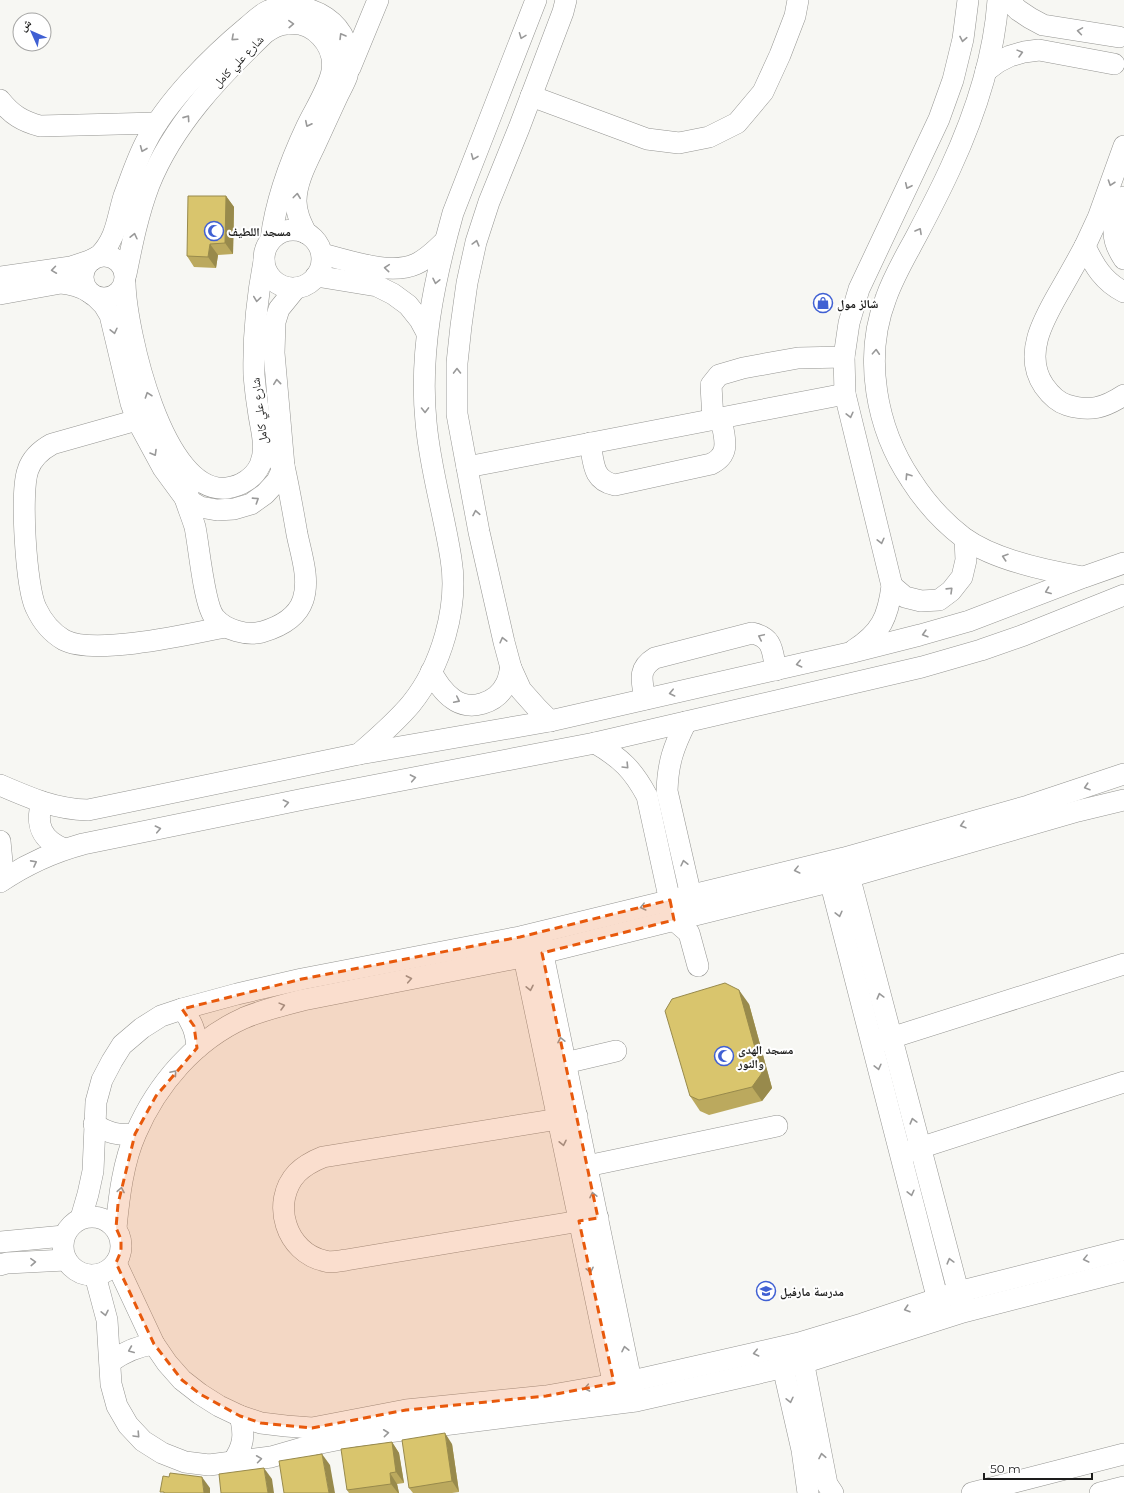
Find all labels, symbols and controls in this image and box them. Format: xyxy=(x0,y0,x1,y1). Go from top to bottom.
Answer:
north arrow xyxy=(12,12,52,52)
text: ش xyxy=(16,16,35,35)
one-way arrow xyxy=(288,20,294,28)
one-way arrow xyxy=(1077,27,1083,36)
street label: شارع علي كامل xyxy=(209,32,269,92)
one-way arrow xyxy=(340,33,347,40)
one-way arrow xyxy=(519,33,527,40)
one-way arrow xyxy=(231,34,238,41)
one-way arrow xyxy=(959,35,967,42)
one-way arrow xyxy=(1016,49,1023,58)
one-way arrow xyxy=(182,115,190,122)
one-way arrow xyxy=(305,120,313,127)
one-way arrow xyxy=(140,145,148,153)
one-way arrow xyxy=(471,153,479,161)
one-way arrow xyxy=(1107,179,1116,186)
one-way arrow xyxy=(905,182,913,189)
one-way arrow xyxy=(292,193,301,199)
mosque icon: مسجد اللطيف xyxy=(203,220,225,242)
place label: مسجد اللطيف xyxy=(228,224,291,239)
one-way arrow xyxy=(914,228,922,235)
one-way arrow xyxy=(129,233,137,239)
one-way arrow xyxy=(471,239,480,246)
one-way arrow xyxy=(384,264,390,273)
one-way arrow xyxy=(51,265,57,274)
one-way arrow xyxy=(432,278,441,284)
shop icon: شالز مول xyxy=(812,292,834,314)
one-way arrow xyxy=(253,296,262,302)
place label: شالز مول xyxy=(837,296,878,312)
one-way arrow xyxy=(110,327,118,334)
one-way arrow xyxy=(871,349,880,355)
one-way arrow xyxy=(453,368,461,374)
street label: شارع علي كامل xyxy=(247,376,274,445)
one-way arrow xyxy=(272,379,281,385)
one-way arrow xyxy=(144,392,153,399)
one-way arrow xyxy=(421,407,430,413)
one-way arrow xyxy=(845,411,853,418)
one-way arrow xyxy=(150,449,157,456)
one-way arrow xyxy=(906,473,913,480)
one-way arrow xyxy=(252,498,259,505)
one-way arrow xyxy=(472,510,480,516)
one-way arrow xyxy=(876,538,884,544)
one-way arrow xyxy=(1002,554,1009,562)
one-way arrow xyxy=(1044,586,1052,594)
one-way arrow xyxy=(945,587,953,595)
one-way arrow xyxy=(922,629,929,638)
one-way arrow xyxy=(757,634,765,642)
one-way arrow xyxy=(500,637,508,644)
one-way arrow xyxy=(796,660,802,668)
one-way arrow xyxy=(669,688,676,697)
one-way arrow xyxy=(453,695,460,703)
one-way arrow xyxy=(621,761,629,769)
one-way arrow xyxy=(410,774,417,783)
one-way arrow xyxy=(1084,782,1091,790)
one-way arrow xyxy=(283,799,289,807)
one-way arrow xyxy=(959,820,966,828)
one-way arrow xyxy=(155,825,162,833)
one-way arrow xyxy=(29,860,37,867)
one-way arrow xyxy=(680,860,689,867)
one-way arrow xyxy=(794,865,800,873)
one-way arrow xyxy=(640,902,647,911)
one-way arrow xyxy=(834,910,843,917)
one-way arrow xyxy=(406,976,412,984)
one-way arrow xyxy=(526,985,534,992)
one-way arrow xyxy=(877,992,885,999)
one-way arrow xyxy=(279,1002,285,1010)
one-way arrow xyxy=(557,1037,565,1043)
place label: مسجد الهدى والنور xyxy=(737,1042,794,1071)
mosque icon: مسجد الهدى والنور xyxy=(713,1045,735,1067)
one-way arrow xyxy=(874,1064,882,1070)
one-way arrow xyxy=(169,1070,176,1078)
one-way arrow xyxy=(909,1118,918,1125)
one-way arrow xyxy=(558,1140,567,1146)
one-way arrow xyxy=(116,1187,125,1193)
one-way arrow xyxy=(906,1190,914,1196)
one-way arrow xyxy=(589,1192,597,1198)
one-way arrow xyxy=(1083,1254,1090,1263)
one-way arrow xyxy=(30,1258,36,1266)
one-way arrow xyxy=(946,1258,955,1265)
one-way arrow xyxy=(585,1267,593,1273)
school or university icon: مدرسة مارفيل xyxy=(755,1280,777,1302)
place label: مدرسة مارفيل xyxy=(780,1284,844,1300)
one-way arrow xyxy=(904,1305,911,1313)
one-way arrow xyxy=(101,1309,109,1316)
one-way arrow xyxy=(127,1345,135,1353)
one-way arrow xyxy=(621,1346,630,1353)
one-way arrow xyxy=(752,1349,759,1357)
one-way arrow xyxy=(584,1384,590,1392)
one-way arrow xyxy=(786,1397,794,1403)
one-way arrow xyxy=(383,1428,389,1437)
one-way arrow xyxy=(132,1430,140,1438)
one-way arrow xyxy=(818,1453,826,1459)
one-way arrow xyxy=(256,1455,262,1464)
scale bar xyxy=(984,1455,1092,1481)
text: 50 m xyxy=(990,1461,1021,1476)

